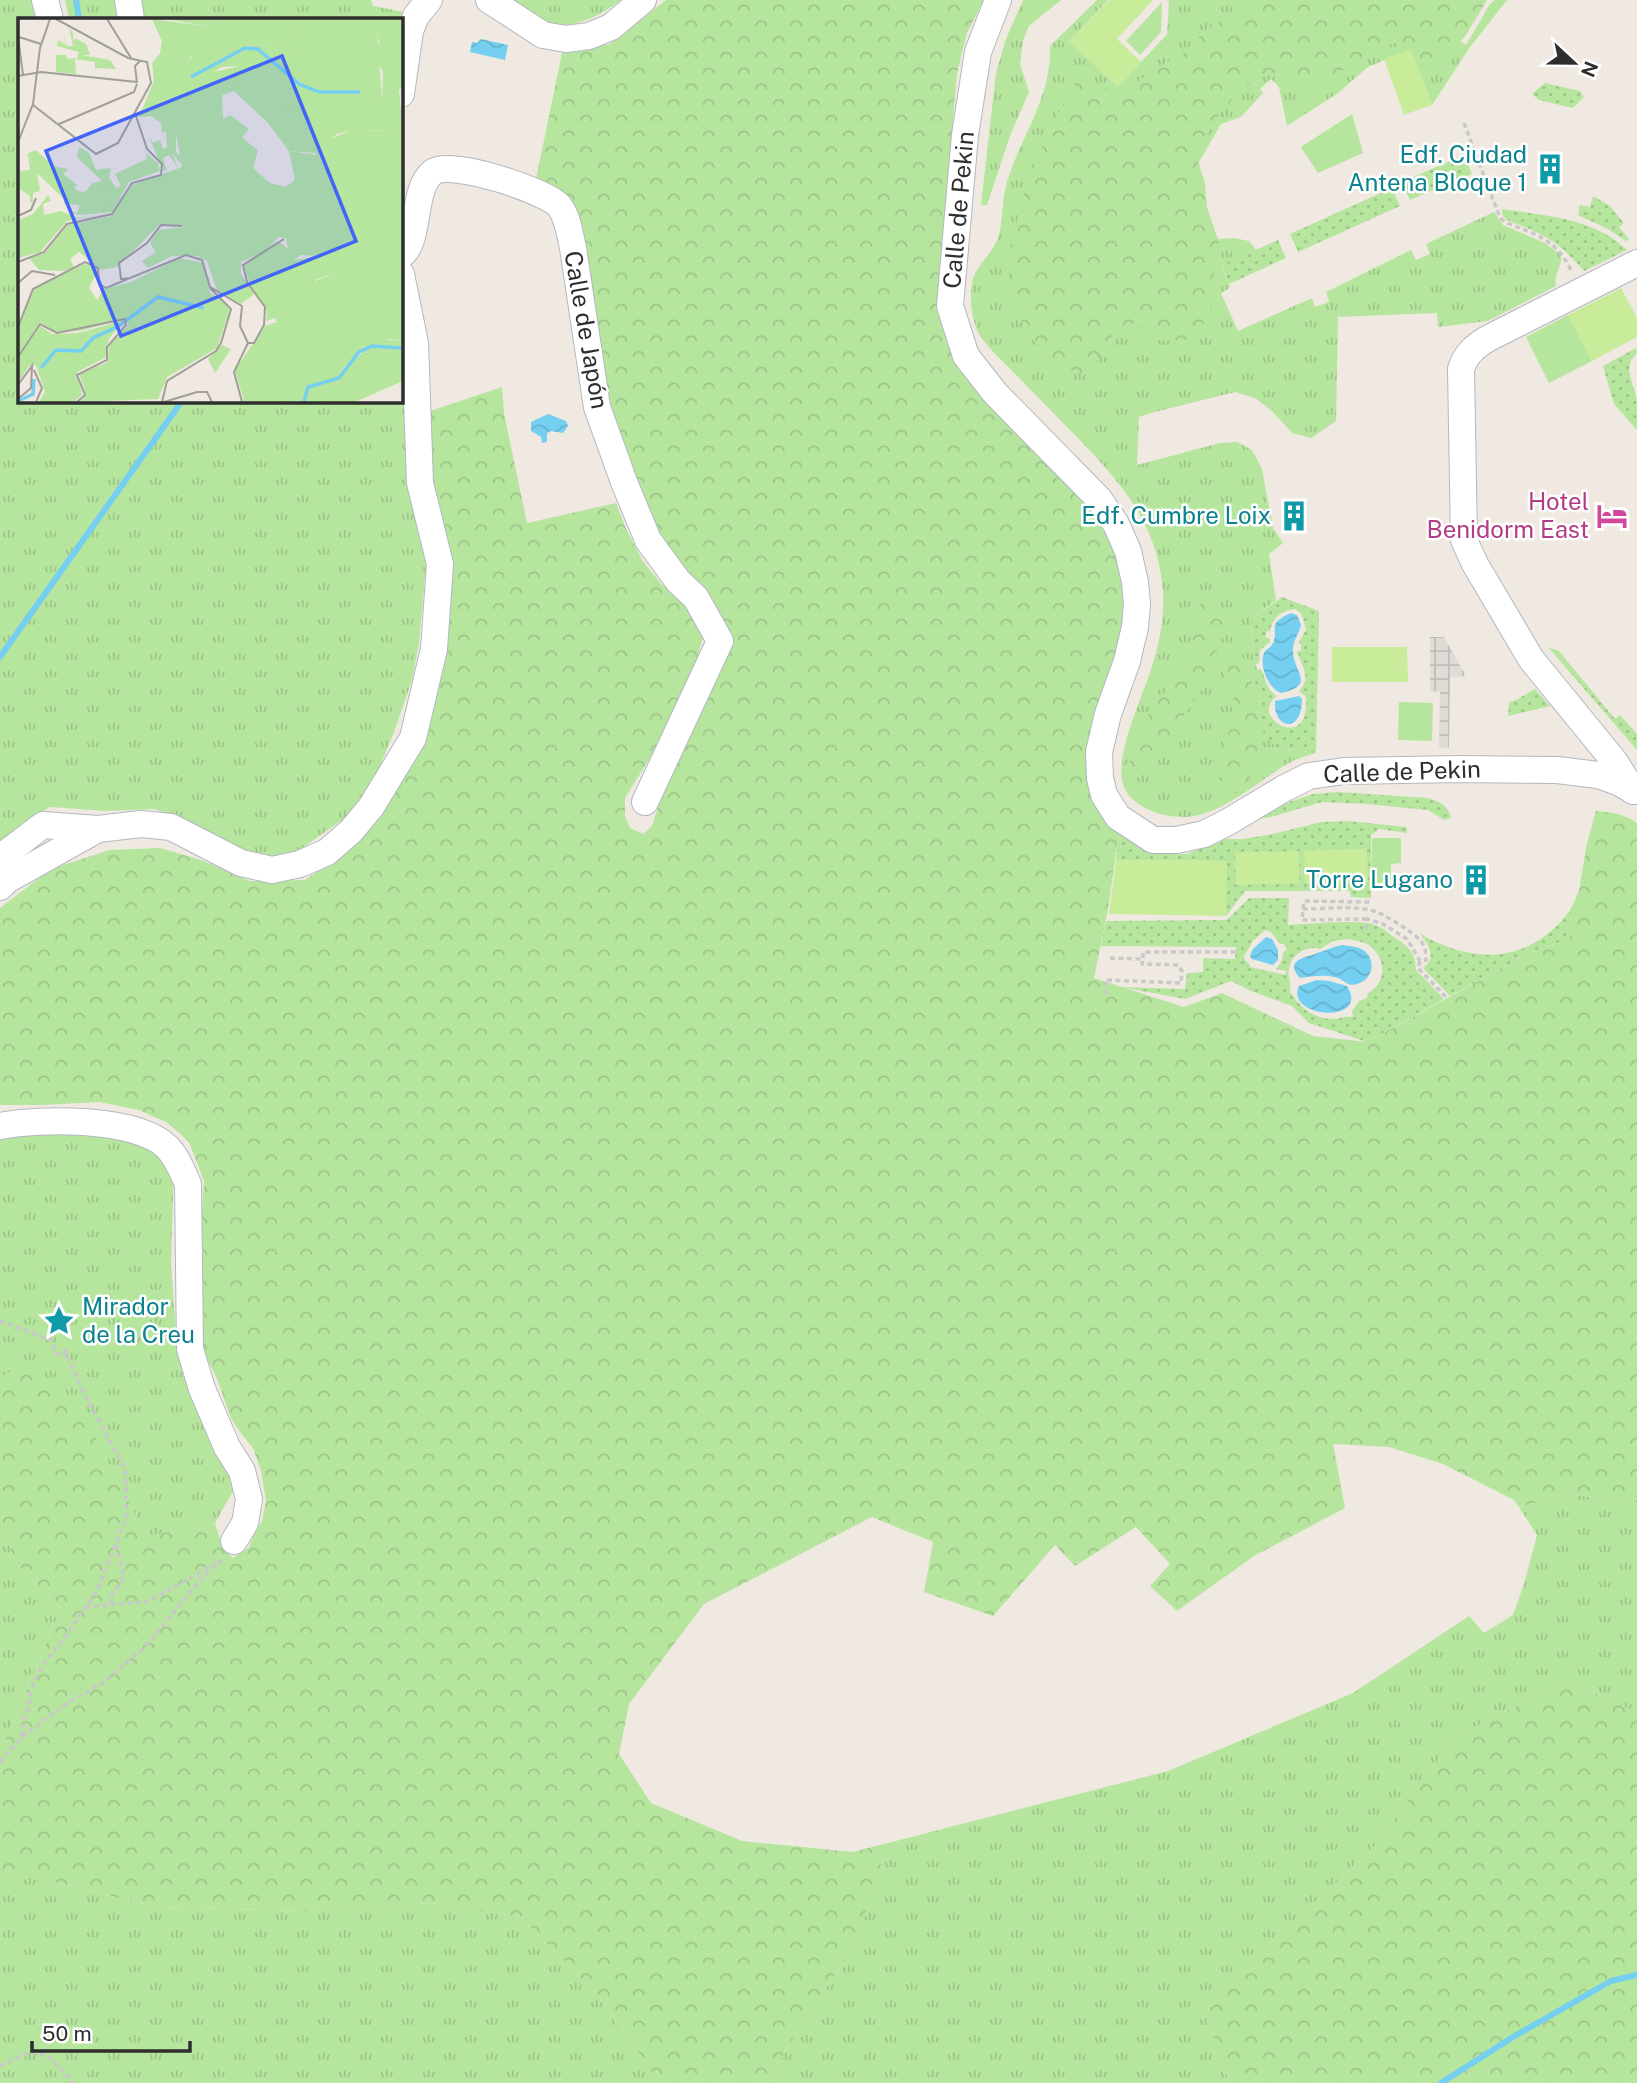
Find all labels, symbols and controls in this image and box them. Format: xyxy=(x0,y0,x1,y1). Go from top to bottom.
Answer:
inset map xyxy=(18,18,402,402)
north arrow xyxy=(1539,28,1609,98)
text: N xyxy=(1577,58,1603,80)
street label: Calle de Pekin xyxy=(937,130,979,290)
place label: Edf. Ciudad Antena Bloque 1 xyxy=(1348,140,1527,196)
building icon: Edf. Ciudad Antena Bloque 1 xyxy=(1533,152,1567,186)
street label: Calle de Japón xyxy=(559,249,615,411)
place label: Hotel Benidorm East xyxy=(1426,487,1589,543)
building icon: Edf. Cumbre Loix xyxy=(1277,499,1311,533)
hotel icon: Hotel Benidorm East xyxy=(1595,499,1629,533)
place label: Edf. Cumbre Loix xyxy=(1081,501,1271,529)
street label: Calle de Pekin xyxy=(1323,754,1481,788)
building icon: Torre Lugano xyxy=(1459,863,1493,897)
place label: Torre Lugano xyxy=(1306,865,1453,893)
place label: Mirador de la Creu xyxy=(82,1292,195,1348)
place icon: Mirador de la Creu xyxy=(42,1304,76,1338)
scale bar xyxy=(32,2010,189,2054)
text: 50 m xyxy=(42,2021,92,2046)

